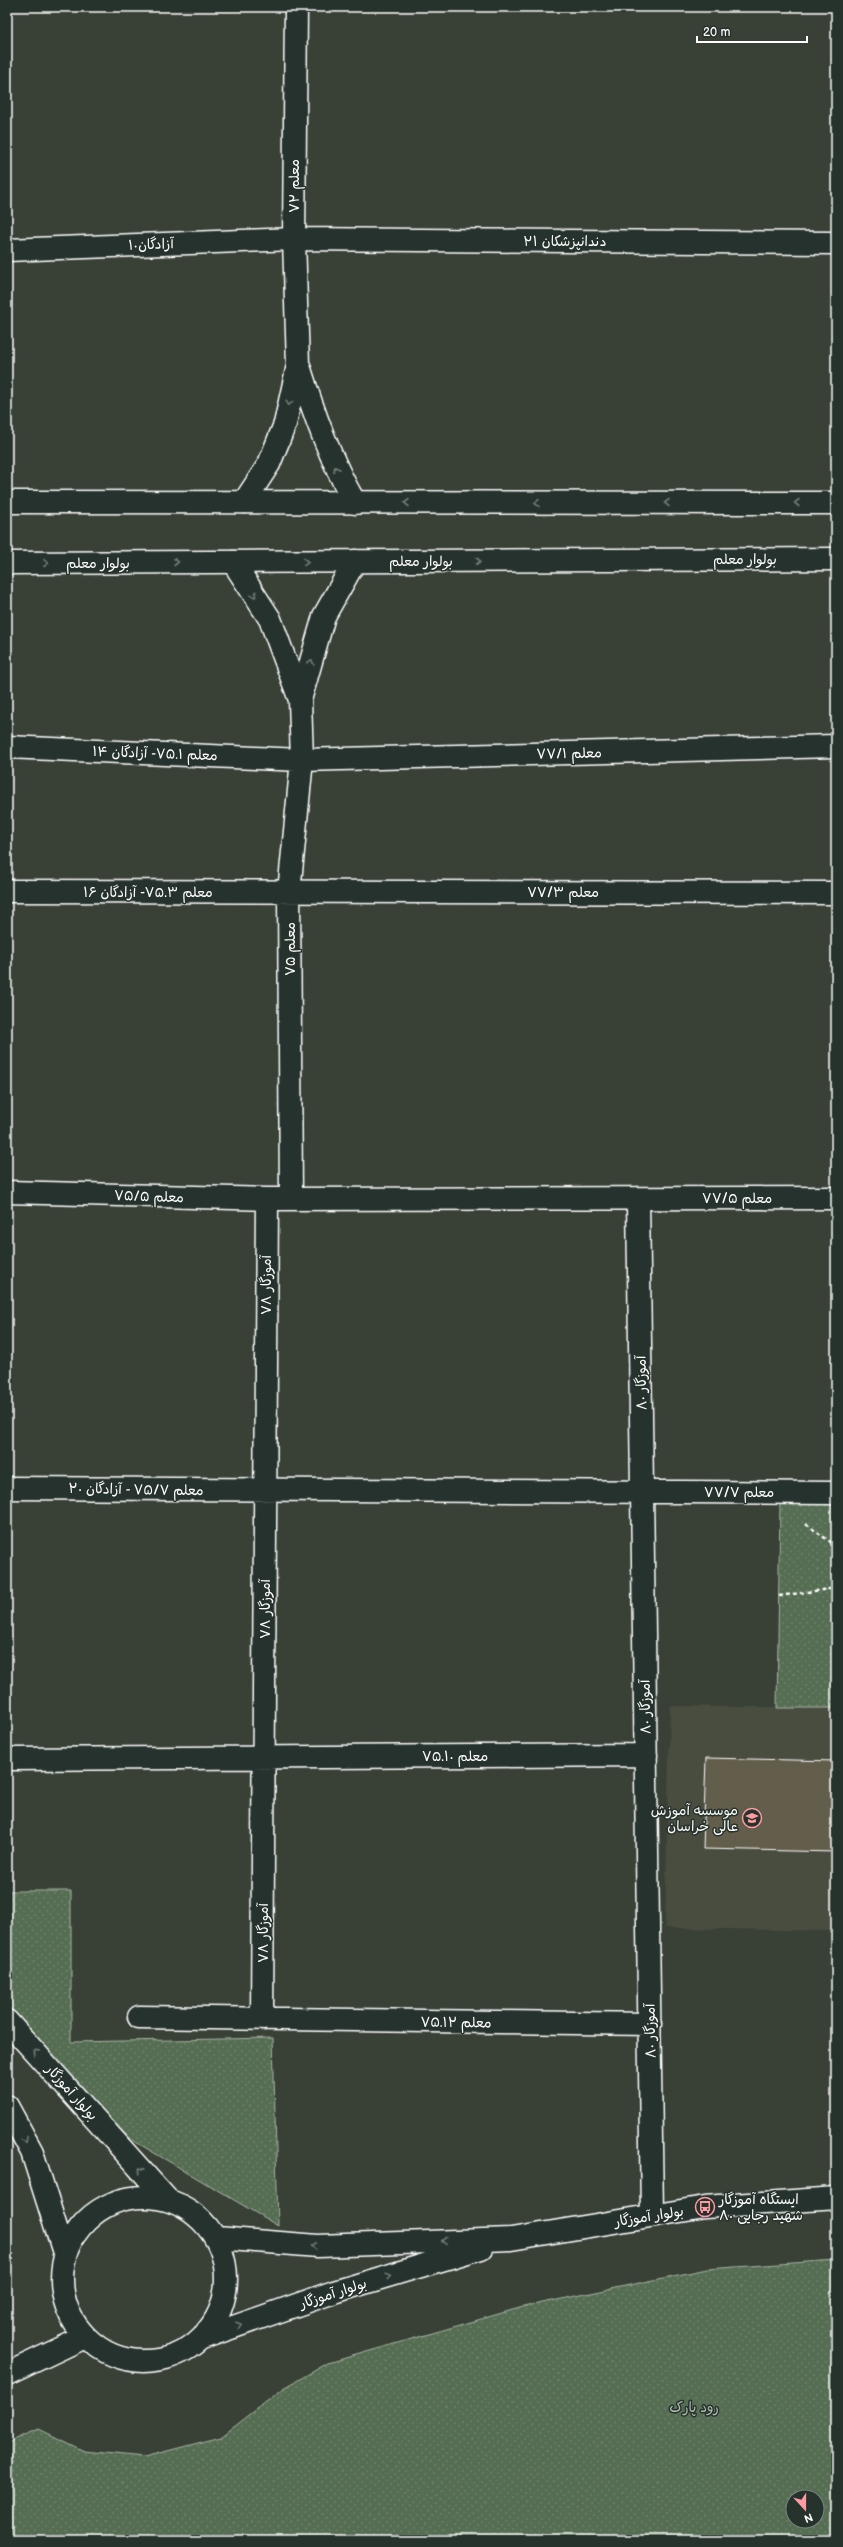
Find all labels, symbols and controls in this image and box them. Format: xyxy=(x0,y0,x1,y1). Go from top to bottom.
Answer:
scale bar xyxy=(697,18,807,44)
text: 20 m xyxy=(703,25,730,40)
street label: معلم ۷۲ xyxy=(286,159,305,213)
street label: دندانپزشکان ۲۱ xyxy=(523,233,607,251)
street label: آزادگان۱۰ xyxy=(128,235,175,254)
one-way arrow xyxy=(286,400,294,406)
one-way arrow xyxy=(333,465,341,473)
one-way arrow xyxy=(404,499,410,507)
one-way arrow xyxy=(534,499,540,507)
one-way arrow xyxy=(664,499,670,507)
one-way arrow xyxy=(794,499,800,507)
street label: بولوار معلم xyxy=(713,551,777,570)
street label: بولوار معلم xyxy=(389,553,453,572)
street label: بولوار معلم xyxy=(66,555,130,574)
one-way arrow xyxy=(475,557,481,565)
one-way arrow xyxy=(173,558,179,566)
one-way arrow xyxy=(303,558,309,566)
one-way arrow xyxy=(43,559,49,567)
one-way arrow xyxy=(250,590,257,597)
one-way arrow xyxy=(306,659,315,666)
street label: معلم ۷۵.۱- آزادگان ۱۴ xyxy=(92,743,218,766)
street label: معلم ۷۷/۱ xyxy=(536,744,602,765)
street label: معلم ۷۵.۳- آزادگان ۱۶ xyxy=(83,884,213,903)
street label: معلم ۷۷/۳ xyxy=(527,884,599,903)
street label: معلم ۷۵ xyxy=(282,922,301,976)
street label: معلم ۷۵/۵ xyxy=(114,1187,184,1208)
street label: معلم ۷۷/۵ xyxy=(702,1190,772,1209)
street label: آموزگار ۷۸ xyxy=(258,1254,275,1315)
street label: آموزگار ۸۰ xyxy=(633,1355,650,1411)
street label: معلم ۷۵/۷ - آزادگان ۲۰ xyxy=(68,1480,204,1501)
street label: معلم ۷۷/۷ xyxy=(704,1484,774,1503)
street label: آموزگار ۷۸ xyxy=(257,1578,274,1639)
street label: آموزگار ۸۰ xyxy=(637,1679,654,1735)
street label: معلم ۷۵.۱۰ xyxy=(422,1748,488,1767)
place label: موسسه آموزش عالی خراسان xyxy=(651,1802,738,1835)
school or university icon: موسسه آموزش عالی خراسان xyxy=(741,1807,763,1829)
street label: آموزگار ۷۸ xyxy=(255,1902,272,1963)
street label: آموزگار ۸۰ xyxy=(642,2003,659,2059)
street label: معلم ۷۵.۱۲ xyxy=(420,2013,492,2034)
one-way arrow xyxy=(34,2050,41,2057)
street label: بولوار آموزگار xyxy=(41,2060,101,2125)
one-way arrow xyxy=(21,2136,28,2143)
one-way arrow xyxy=(139,2167,146,2175)
place label: ایستگاه آموزگار شهید رجایی ۸۰ xyxy=(718,2191,803,2224)
bus stop icon: ایستگاه آموزگار شهید رجایی ۸۰ xyxy=(694,2196,716,2218)
street label: بولوار آموزگار xyxy=(612,2203,685,2231)
one-way arrow xyxy=(441,2237,447,2246)
one-way arrow xyxy=(311,2242,317,2250)
one-way arrow xyxy=(385,2272,392,2280)
street label: بولوار آموزگار xyxy=(296,2275,369,2314)
one-way arrow xyxy=(235,2322,242,2330)
park label: رود پارک xyxy=(669,2399,719,2417)
north arrow xyxy=(785,2489,825,2529)
text: N xyxy=(802,2510,815,2525)

